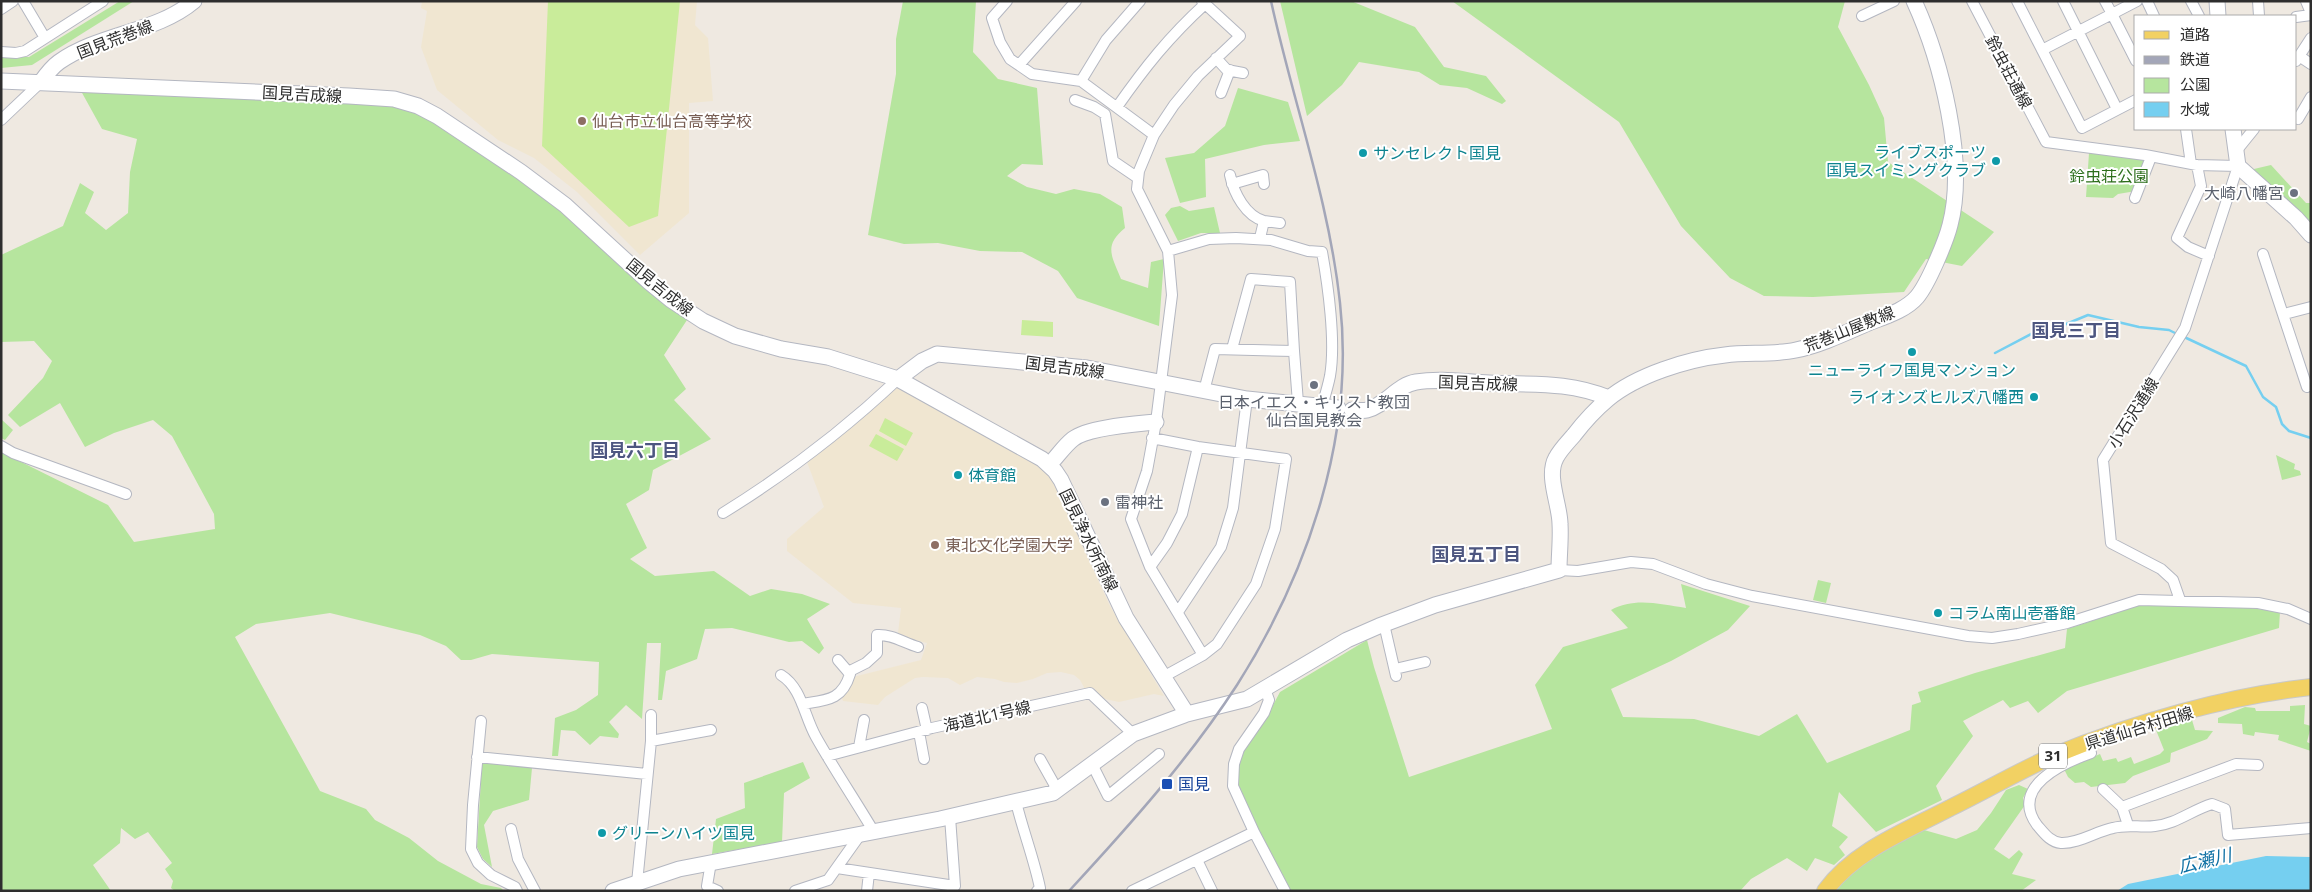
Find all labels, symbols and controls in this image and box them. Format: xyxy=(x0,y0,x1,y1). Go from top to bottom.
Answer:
street label: 国見荒巻線 xyxy=(74,14,156,64)
legend xyxy=(2134,15,2297,130)
text: 道路 xyxy=(2180,24,2210,44)
street label: 鈴虫荘通線 xyxy=(1981,32,2037,112)
text: 鉄道 xyxy=(2180,49,2210,69)
text: 公園 xyxy=(2180,74,2210,94)
street label: 国見吉成線 xyxy=(261,81,343,107)
text: 水域 xyxy=(2180,99,2210,119)
place label: 仙台市立仙台高等学校 xyxy=(592,110,752,132)
marker: 仙台市立仙台高等学校 xyxy=(576,115,588,127)
place label: ライブスポーツ 国見スイミングクラブ xyxy=(1826,141,1986,181)
place label: サンセレクト国見 xyxy=(1373,142,1501,164)
marker: サンセレクト国見 xyxy=(1357,147,1369,159)
marker: ライブスポーツ 国見スイミングクラブ xyxy=(1990,155,2002,167)
park label: 鈴虫荘公園 xyxy=(2069,165,2149,187)
place label: 大崎八幡宮 xyxy=(2204,182,2284,204)
marker: 大崎八幡宮 xyxy=(2288,187,2300,199)
street label: 国見吉成線 xyxy=(622,253,698,321)
street label: 荒巻山屋敷線 xyxy=(1800,301,1898,357)
district label: 国見三丁目 xyxy=(2031,318,2121,342)
marker: ニューライフ国見マンション xyxy=(1906,346,1918,358)
street label: 国見吉成線 xyxy=(1024,351,1106,383)
place label: ニューライフ国見マンション xyxy=(1808,359,2016,381)
street label: 国見吉成線 xyxy=(1438,371,1518,395)
street label: 小石沢通線 xyxy=(2102,373,2164,453)
marker: 日本イエス・キリスト教団 仙台国見教会 xyxy=(1308,379,1320,391)
place label: ライオンズヒルズ八幡西 xyxy=(1848,386,2024,408)
place label: 日本イエス・キリスト教団 仙台国見教会 xyxy=(1218,391,1410,431)
marker: ライオンズヒルズ八幡西 xyxy=(2028,391,2040,403)
district label: 国見六丁目 xyxy=(590,438,680,462)
place label: 体育館 xyxy=(968,464,1016,486)
marker: 体育館 xyxy=(952,469,964,481)
street label: 国見浄水所南線 xyxy=(1055,485,1123,595)
place label: 雷神社 xyxy=(1115,491,1163,513)
marker: 雷神社 xyxy=(1099,496,1111,508)
place label: 東北文化学園大学 xyxy=(945,534,1073,556)
marker: 東北文化学園大学 xyxy=(929,539,941,551)
district label: 国見五丁目 xyxy=(1431,542,1521,566)
place label: コラム南山壱番館 xyxy=(1948,602,2076,624)
marker: コラム南山壱番館 xyxy=(1932,607,1944,619)
street label: 海道北1号線 xyxy=(941,695,1033,737)
street label: 県道仙台村田線 xyxy=(2082,701,2196,755)
road number: 31 xyxy=(2039,744,2067,768)
place label: 国見 xyxy=(1178,773,1210,795)
marker: 国見 xyxy=(1160,777,1174,791)
place label: グリーンハイツ国見 xyxy=(612,822,755,844)
marker: グリーンハイツ国見 xyxy=(596,827,608,839)
water label: 広瀬川 xyxy=(2176,842,2236,878)

